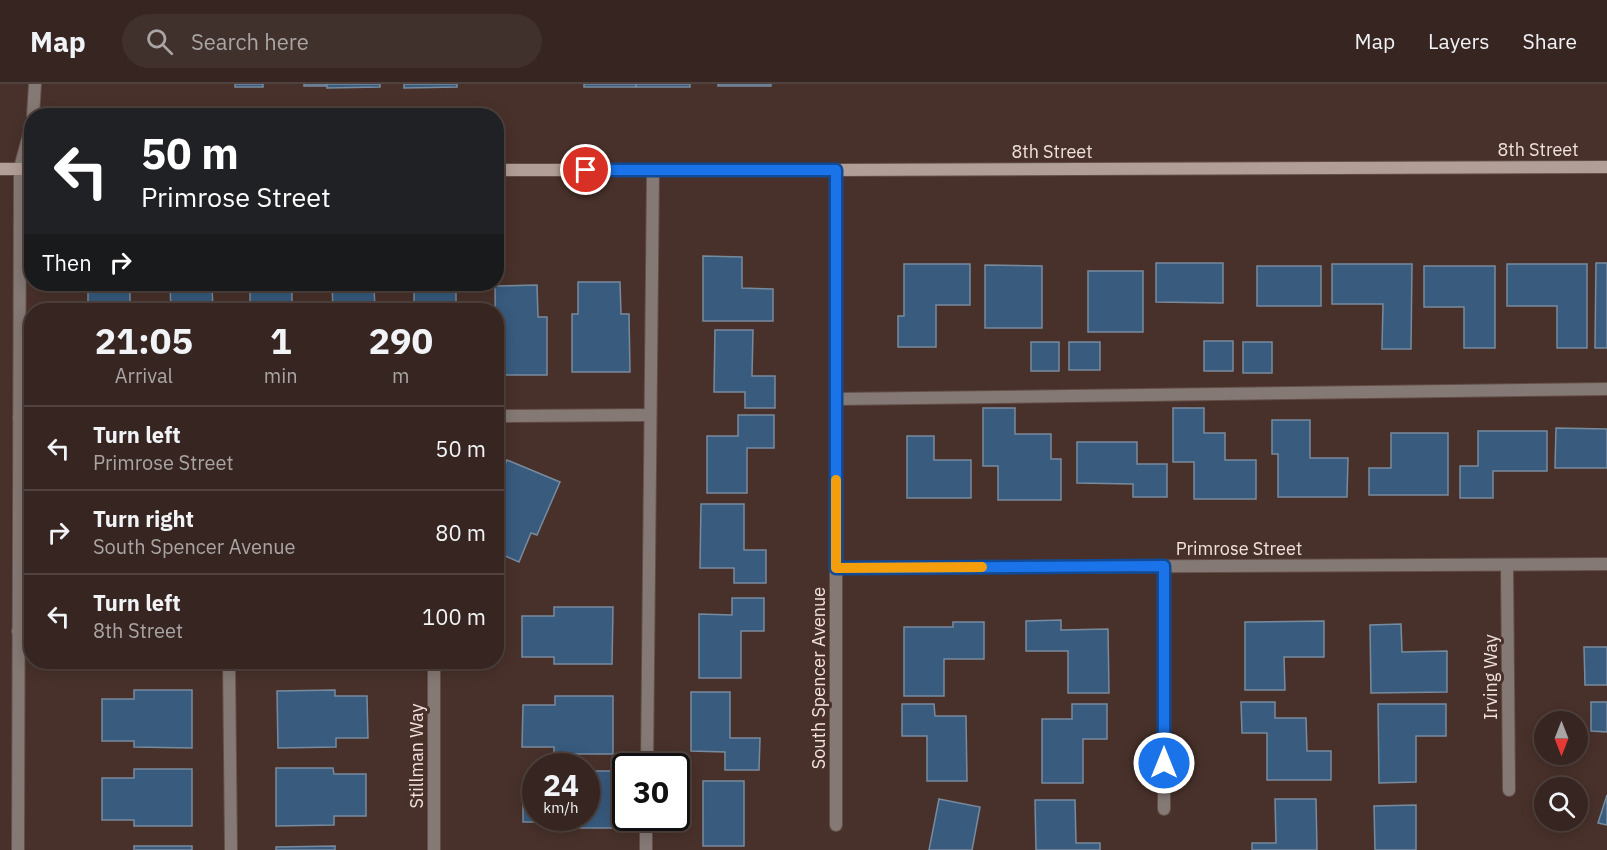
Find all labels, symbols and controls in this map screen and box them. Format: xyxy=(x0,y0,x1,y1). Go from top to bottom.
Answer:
search box xyxy=(122,14,542,68)
text: Map xyxy=(30,23,86,60)
icon: search xyxy=(143,25,176,58)
text: Search here xyxy=(191,27,309,56)
text: Map xyxy=(1355,27,1395,55)
text: Layers xyxy=(1428,27,1490,55)
text: Share xyxy=(1523,27,1577,55)
text: 50 m xyxy=(141,126,239,181)
icon: left xyxy=(42,132,120,210)
street label: 8th Street xyxy=(1498,138,1578,161)
street label: 8th Street xyxy=(1012,140,1092,163)
pin xyxy=(560,144,611,195)
icon: arrive xyxy=(569,153,602,186)
text: Primrose Street xyxy=(141,179,331,214)
icon: right xyxy=(104,246,137,279)
text: Then xyxy=(42,248,92,277)
text: 21:05 xyxy=(95,317,193,364)
text: 1 xyxy=(270,317,292,364)
text: 290 xyxy=(368,317,433,364)
text: Arrival xyxy=(115,362,173,389)
text: min xyxy=(264,362,298,389)
text: m xyxy=(392,362,410,389)
text: Turn left xyxy=(93,420,181,449)
icon: left xyxy=(42,432,75,465)
text: 50 m xyxy=(435,434,486,463)
text: Primrose Street xyxy=(93,449,233,476)
text: Turn right xyxy=(93,504,194,533)
icon: right xyxy=(42,516,75,549)
text: 80 m xyxy=(435,518,486,547)
text: South Spencer Avenue xyxy=(93,533,296,560)
street label: Primrose Street xyxy=(1176,537,1302,560)
street label: South Spencer Avenue xyxy=(807,587,830,769)
text: Turn left xyxy=(93,588,181,617)
icon: left xyxy=(42,600,75,633)
text: 100 m xyxy=(422,602,486,631)
text: 8th Street xyxy=(93,617,183,644)
street label: Irving Way xyxy=(1479,634,1502,720)
street label: Stillman Way xyxy=(405,703,428,809)
north arrow xyxy=(1534,711,1588,765)
map controls xyxy=(1534,711,1588,831)
position arrow xyxy=(1132,731,1196,795)
speed limit sign: 30 xyxy=(612,753,690,831)
text: 24 xyxy=(543,765,579,804)
button: search xyxy=(1534,777,1588,831)
text: km/h xyxy=(543,798,579,817)

